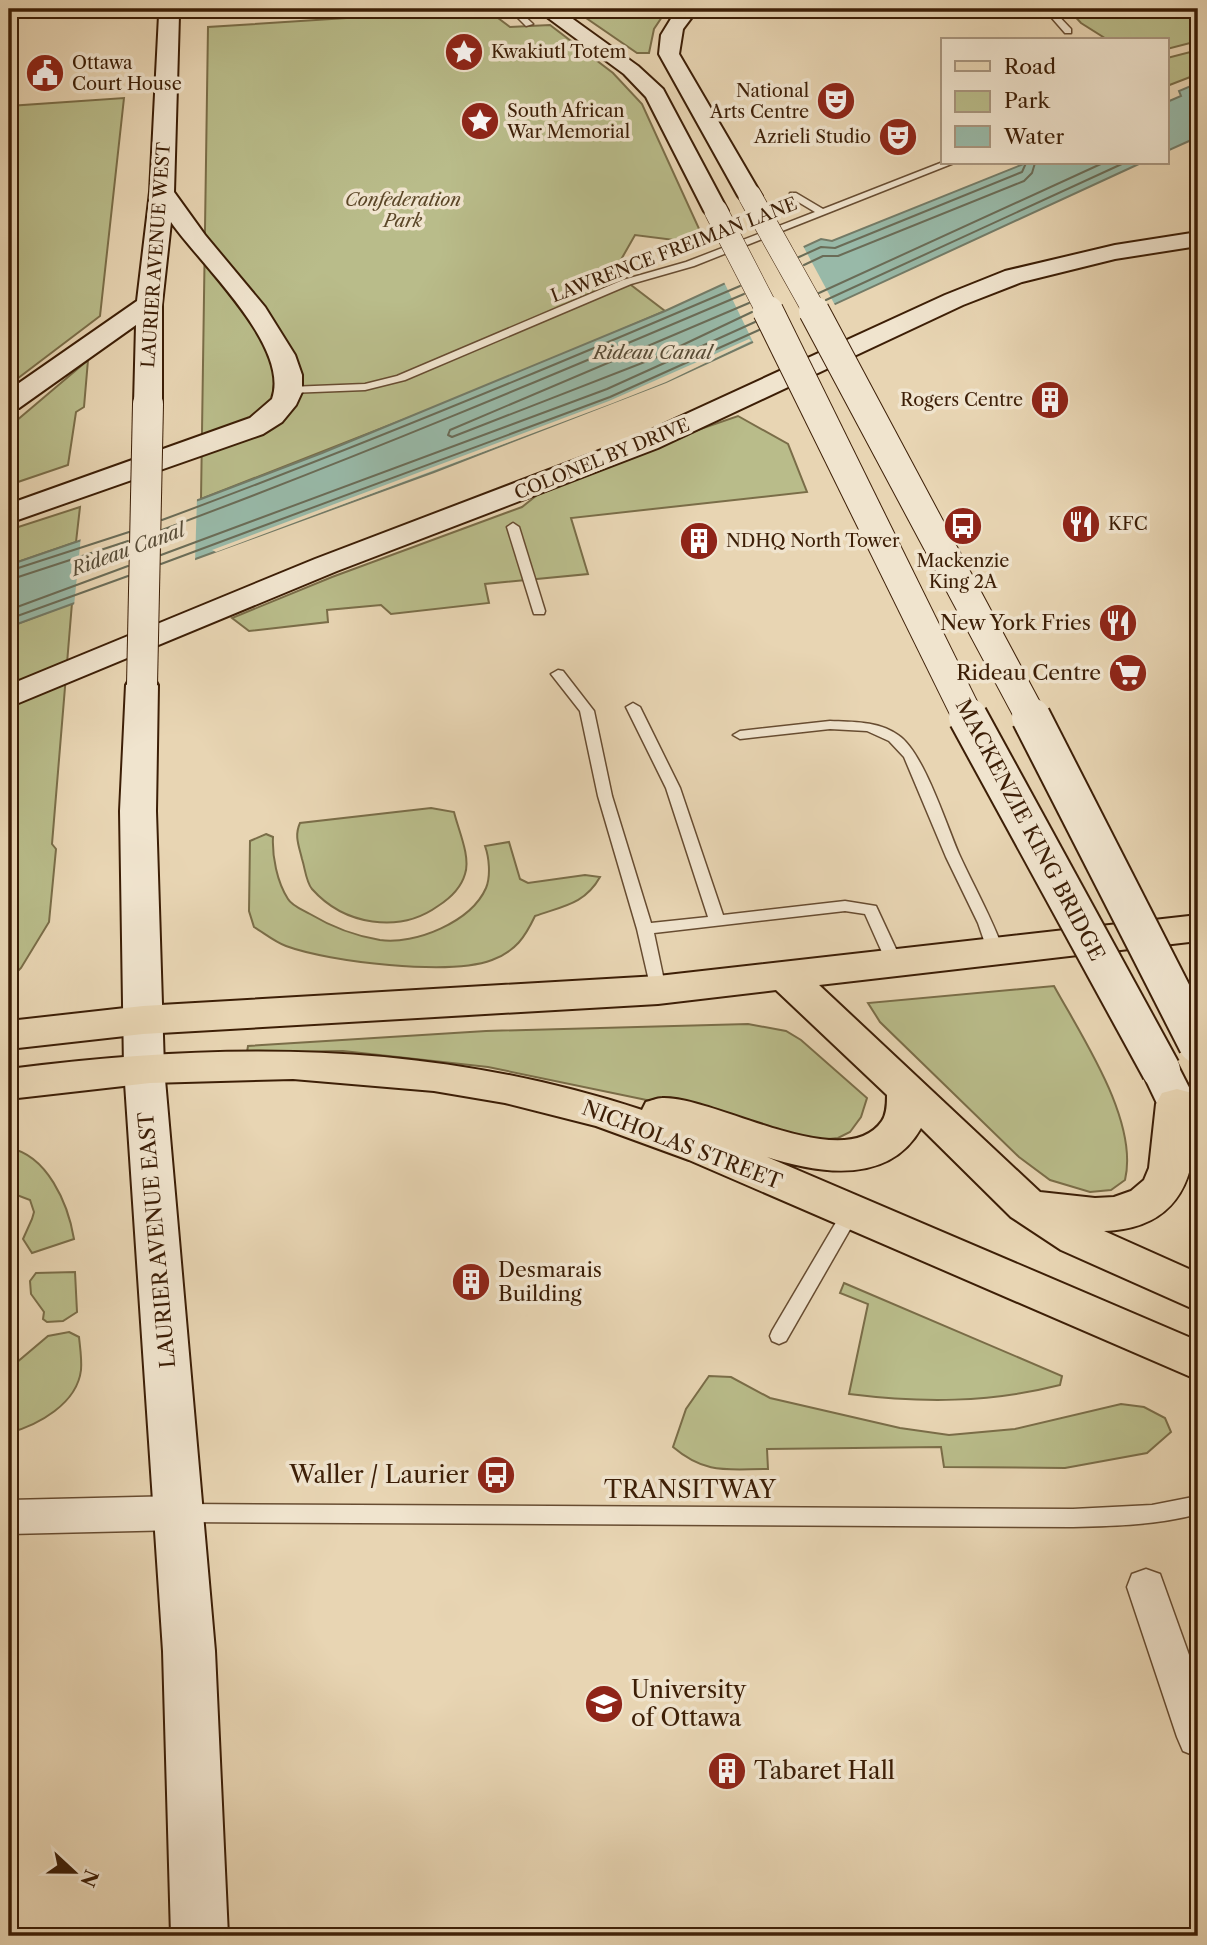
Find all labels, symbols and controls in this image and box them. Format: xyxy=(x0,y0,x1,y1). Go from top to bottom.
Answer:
place icon: Kwakiutl Totem xyxy=(443,31,485,73)
legend xyxy=(941,38,1168,164)
place label: Kwakiutl Totem xyxy=(491,41,626,63)
public building icon: Ottawa Court House xyxy=(24,52,66,94)
place label: Ottawa Court House xyxy=(72,52,182,95)
text: Road xyxy=(1004,54,1056,79)
place label: National Arts Centre xyxy=(709,80,809,123)
theatre icon: National Arts Centre xyxy=(815,80,857,122)
text: Park xyxy=(1004,88,1050,113)
place icon: South African War Memorial xyxy=(459,100,501,142)
place label: South African War Memorial xyxy=(506,100,630,143)
theatre icon: Azrieli Studio xyxy=(877,116,919,158)
text: Water xyxy=(1003,124,1064,149)
place label: Azrieli Studio xyxy=(753,126,871,148)
street label: LAURIER AVENUE WEST xyxy=(137,141,175,369)
park label: Confederation Park xyxy=(345,189,461,232)
street label: LAWRENCE FREIMAN LANE xyxy=(548,193,800,307)
water label: Rideau Canal xyxy=(591,341,715,364)
building icon: Rogers Centre xyxy=(1029,379,1071,421)
place label: Rogers Centre xyxy=(900,389,1023,411)
street label: COLONEL BY DRIVE xyxy=(511,414,693,504)
restaurant icon: KFC xyxy=(1060,503,1102,545)
bus stop icon: Mackenzie King 2A xyxy=(942,505,984,547)
place label: KFC xyxy=(1108,513,1148,535)
water label: Rideau Canal xyxy=(66,518,190,581)
building icon: NDHQ North Tower xyxy=(678,520,720,562)
place label: NDHQ North Tower xyxy=(726,530,900,552)
place label: Mackenzie King 2A xyxy=(917,550,1009,593)
restaurant icon: New York Fries xyxy=(1097,602,1139,644)
place label: New York Fries xyxy=(940,610,1091,635)
supermarket icon: Rideau Centre xyxy=(1107,652,1149,694)
place label: Rideau Centre xyxy=(956,660,1101,685)
street label: MACKENZIE KING BRIDGE xyxy=(951,695,1110,965)
street label: NICHOLAS STREET xyxy=(579,1095,786,1194)
street label: LAURIER AVENUE EAST xyxy=(133,1111,180,1369)
place label: Desmarais Building xyxy=(498,1257,602,1306)
building icon: Desmarais Building xyxy=(450,1261,492,1303)
bus stop icon: Waller / Laurier xyxy=(475,1454,517,1496)
place label: Waller / Laurier xyxy=(288,1460,469,1489)
street label: TRANSITWAY xyxy=(604,1475,777,1504)
place label: University of Ottawa xyxy=(631,1675,747,1732)
school or university icon: University of Ottawa xyxy=(583,1683,625,1725)
building icon: Tabaret Hall xyxy=(706,1750,748,1792)
place label: Tabaret Hall xyxy=(754,1756,895,1785)
north arrow xyxy=(38,1836,108,1906)
text: N xyxy=(76,1866,103,1890)

